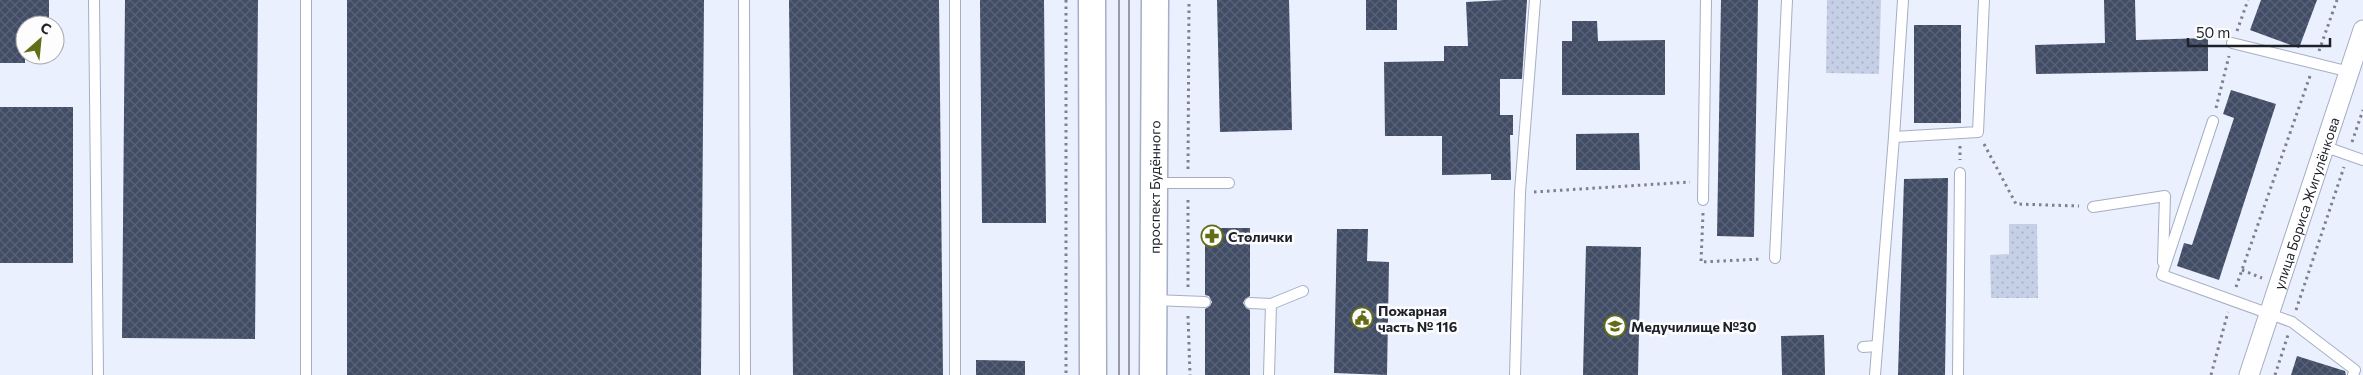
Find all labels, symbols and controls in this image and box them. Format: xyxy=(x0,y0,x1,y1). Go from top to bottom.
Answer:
north arrow xyxy=(15,15,65,65)
scale bar xyxy=(2188,15,2330,47)
text: С xyxy=(38,18,54,38)
text: 50 m xyxy=(2196,23,2230,41)
street label: улица Бориса Жигулёнкова xyxy=(2269,115,2342,291)
street label: проспект Будённого xyxy=(1145,120,1163,254)
pharmacy icon: Столички xyxy=(1200,224,1224,248)
place label: Столички xyxy=(1228,228,1293,245)
place label: Пожарная часть № 116 xyxy=(1378,302,1458,335)
public building icon: Пожарная часть № 116 xyxy=(1350,306,1374,330)
school or university icon: Медучилище №30 xyxy=(1603,314,1627,338)
place label: Медучилище №30 xyxy=(1631,318,1757,335)

